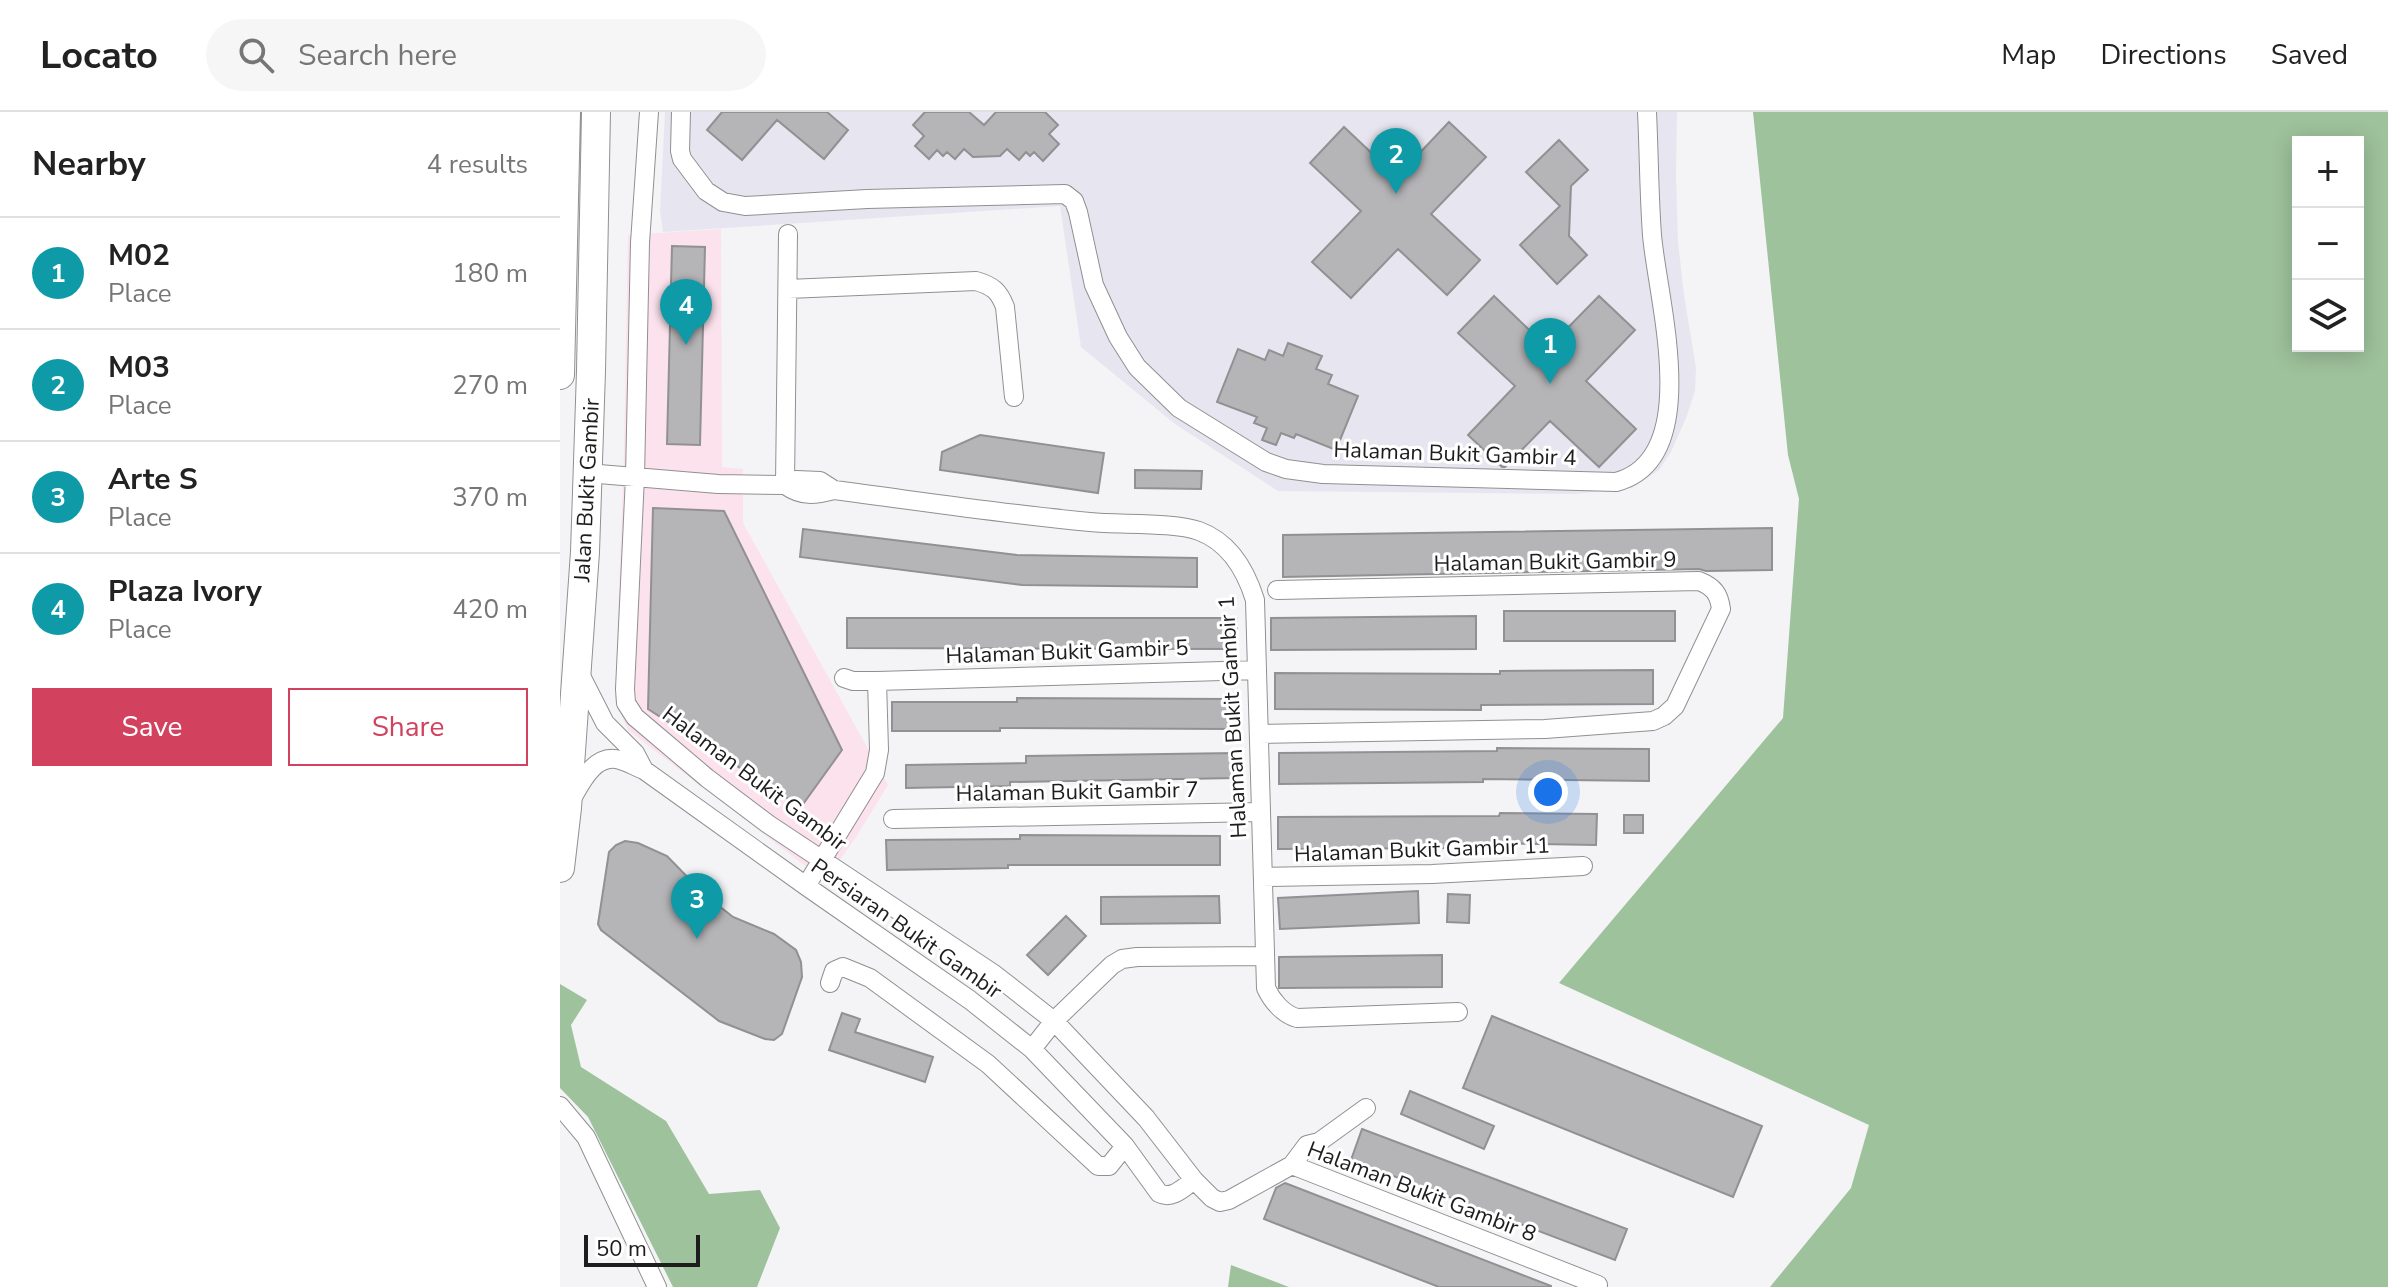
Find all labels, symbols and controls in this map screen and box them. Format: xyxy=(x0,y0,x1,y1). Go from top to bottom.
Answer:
search box xyxy=(206,19,766,91)
text: Locato xyxy=(40,30,158,81)
icon: search xyxy=(234,33,278,77)
text: Search here xyxy=(298,35,457,76)
text: Map xyxy=(2001,36,2056,74)
text: Directions xyxy=(2100,36,2227,74)
text: Saved xyxy=(2271,36,2348,74)
pin: 2 xyxy=(1370,128,1422,194)
map controls xyxy=(2292,136,2364,352)
button: + xyxy=(2292,136,2364,208)
text: Nearby xyxy=(32,141,146,187)
text: 4 results xyxy=(427,147,528,182)
button: − xyxy=(2292,208,2364,280)
text: M02 xyxy=(108,235,170,276)
text: 1 xyxy=(50,256,66,291)
text: 180 m xyxy=(452,256,528,291)
text: Place xyxy=(108,276,172,311)
pin: 4 xyxy=(660,279,712,345)
button: layers xyxy=(2292,280,2364,352)
pin: 1 xyxy=(1524,318,1576,384)
text: M03 xyxy=(108,347,170,388)
text: 2 xyxy=(50,368,66,403)
text: 270 m xyxy=(452,368,528,403)
text: Place xyxy=(108,388,172,423)
street label: Jalan Bukit Gambir xyxy=(567,397,607,584)
street label: Halaman Bukit Gambir 4 xyxy=(1333,435,1577,473)
text: Arte S xyxy=(108,459,198,500)
text: 3 xyxy=(50,480,66,515)
text: 370 m xyxy=(452,480,528,515)
text: Place xyxy=(108,500,172,535)
street label: Halaman Bukit Gambir 9 xyxy=(1433,545,1677,579)
text: Plaza Ivory xyxy=(108,571,262,612)
text: 4 xyxy=(50,592,66,627)
text: 420 m xyxy=(452,592,528,627)
street label: Halaman Bukit Gambir 1 xyxy=(1212,595,1254,839)
text: Place xyxy=(108,612,172,647)
street label: Halaman Bukit Gambir 5 xyxy=(945,633,1189,671)
button: Save xyxy=(32,688,272,766)
button: Share xyxy=(288,688,528,766)
street label: Halaman Bukit Gambir xyxy=(656,699,853,858)
your location xyxy=(1528,772,1568,812)
street label: Halaman Bukit Gambir 7 xyxy=(955,775,1199,809)
street label: Halaman Bukit Gambir 11 xyxy=(1293,831,1551,869)
street label: Persiaran Bukit Gambir xyxy=(805,851,1008,1006)
pin: 3 xyxy=(671,873,723,939)
street label: Halaman Bukit Gambir 8 xyxy=(1303,1134,1540,1249)
scale bar xyxy=(584,1231,700,1267)
text: 50 m xyxy=(596,1234,647,1264)

